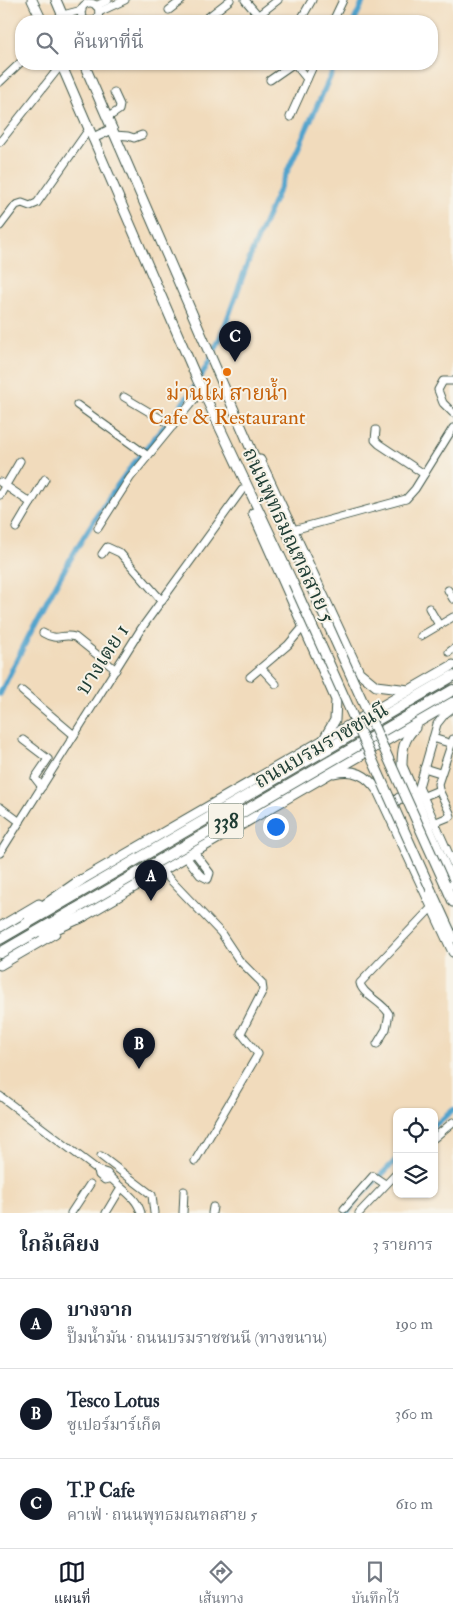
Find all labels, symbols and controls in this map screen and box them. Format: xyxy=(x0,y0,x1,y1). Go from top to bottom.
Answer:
search box xyxy=(15,15,438,70)
icon: search xyxy=(33,29,61,57)
text: ค้นหาที่นี่ xyxy=(73,30,144,54)
pin: C xyxy=(219,321,251,362)
marker: ม่านไผ่ สายน้ำ Cafe & Restaurant xyxy=(221,366,233,378)
place label: ม่านไผ่ สายน้ำ Cafe & Restaurant xyxy=(149,377,306,431)
street label: ถนนพุทธมณฑลสาย 5 xyxy=(236,443,341,628)
street label: บางเตย 1 xyxy=(70,619,135,700)
street label: ถนนบรมราชชนนี xyxy=(249,696,393,795)
road number: 338 xyxy=(208,804,244,838)
your location xyxy=(263,814,289,840)
pin: A xyxy=(135,860,167,901)
pin: B xyxy=(123,1028,155,1069)
map controls xyxy=(393,1108,438,1198)
button: locate xyxy=(393,1108,438,1153)
button: layers xyxy=(393,1153,438,1198)
text: ใกล้เคียง xyxy=(20,1231,100,1258)
text: 3 รายการ xyxy=(373,1235,433,1255)
text: บางจาก xyxy=(67,1298,133,1322)
text: A xyxy=(31,1314,41,1334)
text: 190 m xyxy=(395,1314,433,1334)
text: ปั๊มน้ำมัน · ถนนบรมราชชนนี (ทางขนาน) xyxy=(67,1328,327,1348)
text: Tesco Lotus xyxy=(67,1389,159,1413)
text: B xyxy=(31,1404,41,1424)
text: 360 m xyxy=(395,1404,433,1424)
text: ซูเปอร์มาร์เก็ต xyxy=(67,1415,161,1435)
text: T.P Cafe xyxy=(67,1479,135,1503)
text: C xyxy=(30,1494,42,1514)
text: 610 m xyxy=(395,1494,433,1514)
text: คาเฟ่ · ถนนพุทธมณฑลสาย 5 xyxy=(67,1505,257,1525)
tab: แผนที่ xyxy=(54,1558,91,1610)
tab: เส้นทาง xyxy=(198,1558,244,1610)
tab: บันทึกไว้ xyxy=(351,1558,399,1610)

